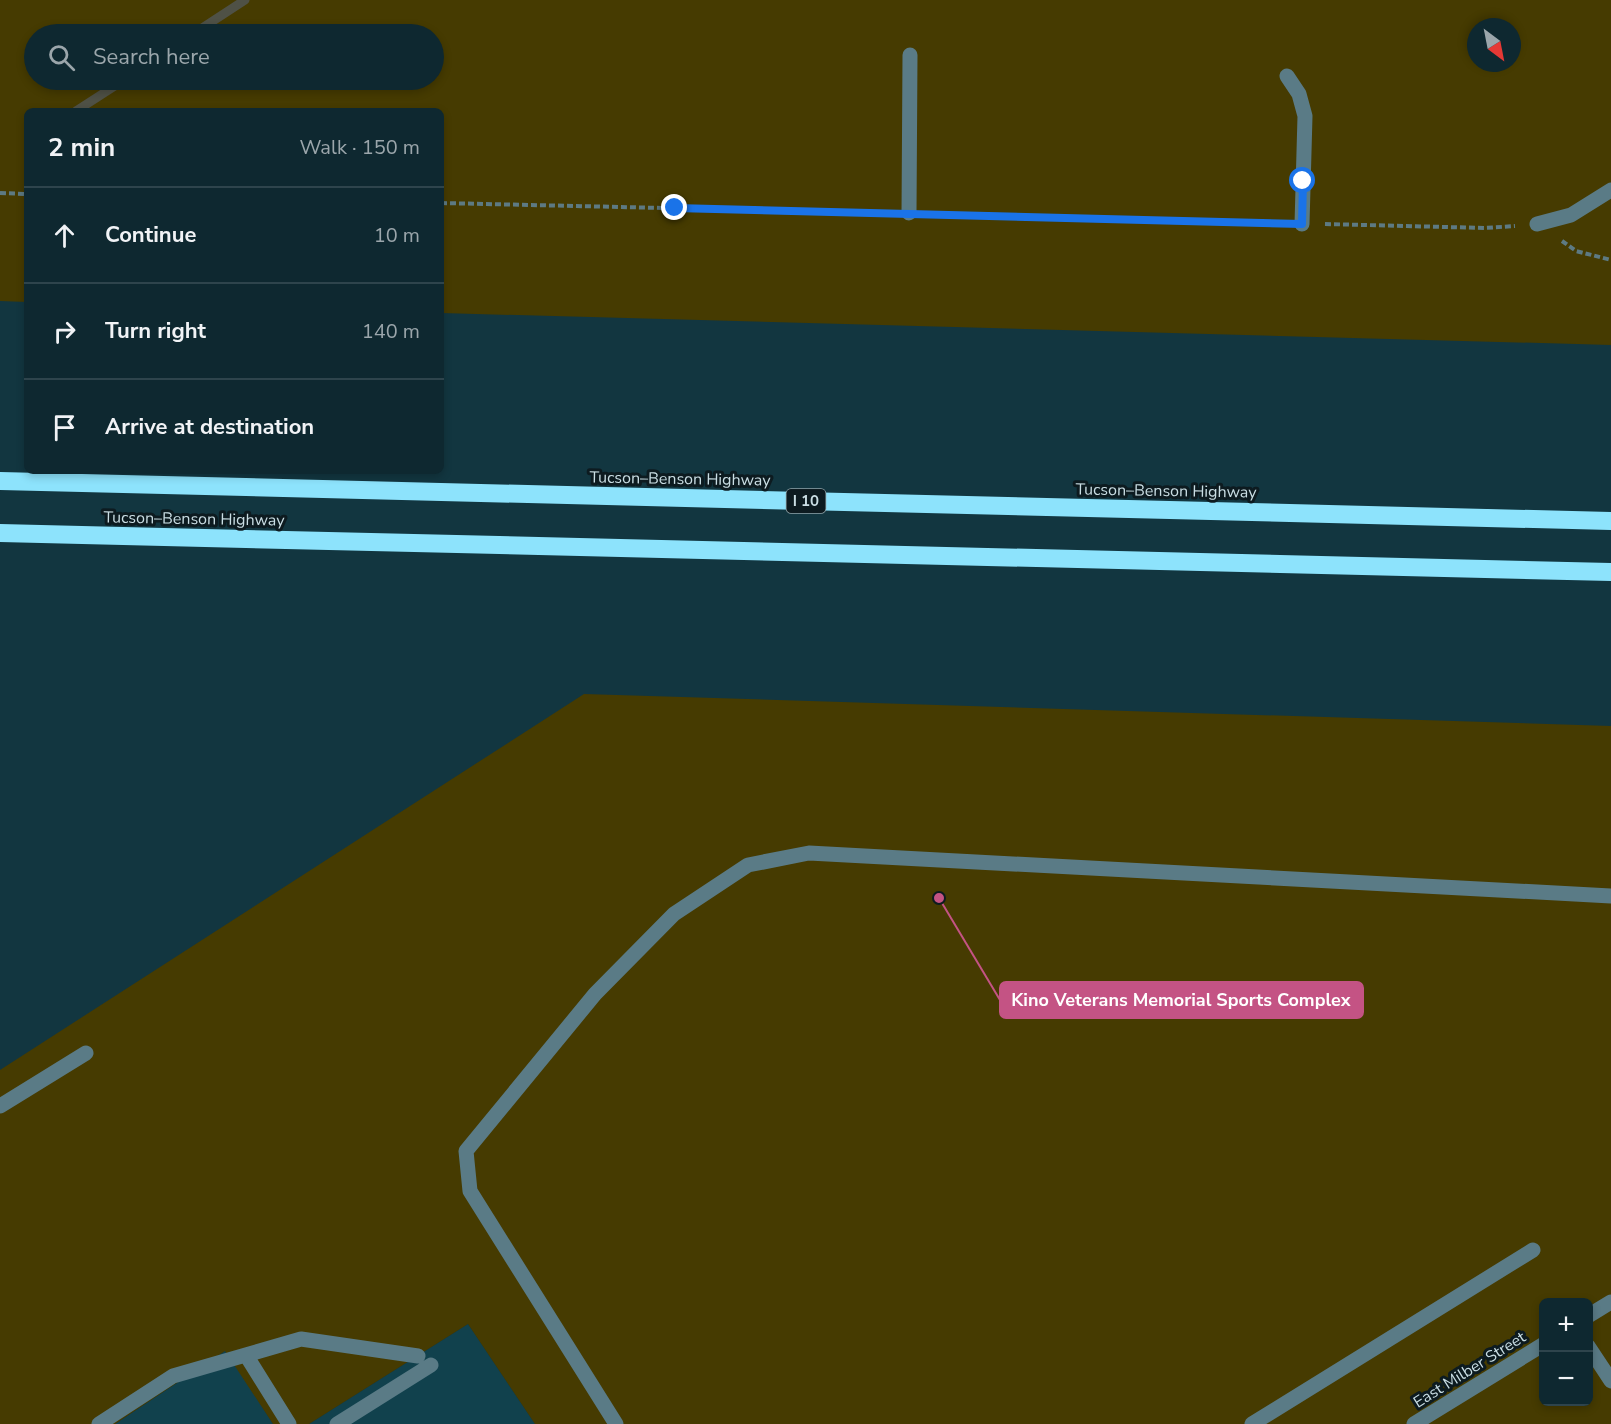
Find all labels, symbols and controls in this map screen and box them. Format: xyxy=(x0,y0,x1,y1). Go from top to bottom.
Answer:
north arrow xyxy=(1467,18,1521,72)
search box xyxy=(24,24,444,90)
icon: search xyxy=(45,41,78,74)
text: Search here xyxy=(93,42,210,72)
text: 2 min xyxy=(48,130,115,165)
text: Walk · 150 m xyxy=(300,134,420,161)
route start xyxy=(1289,167,1315,193)
route end xyxy=(661,194,687,220)
icon: ahead xyxy=(48,219,81,252)
text: Continue xyxy=(105,220,196,250)
text: 10 m xyxy=(374,222,420,249)
icon: right xyxy=(48,315,81,348)
text: Turn right xyxy=(105,316,206,346)
text: 140 m xyxy=(362,318,420,345)
icon: arrive xyxy=(48,411,81,444)
text: Arrive at destination xyxy=(105,412,314,442)
street label: Tucson–Benson Highway xyxy=(589,466,771,492)
street label: Tucson–Benson Highway xyxy=(1075,478,1257,504)
road number: I 10 xyxy=(786,489,826,513)
street label: Tucson–Benson Highway xyxy=(103,506,285,532)
callout: Kino Veterans Memorial Sports Complex xyxy=(1000,982,1363,1018)
text: Kino Veterans Memorial Sports Complex xyxy=(1011,988,1351,1012)
map controls xyxy=(1539,1298,1593,1406)
button: + xyxy=(1539,1298,1593,1352)
street label: East Milber Street xyxy=(1409,1326,1530,1413)
button: − xyxy=(1539,1352,1593,1406)

